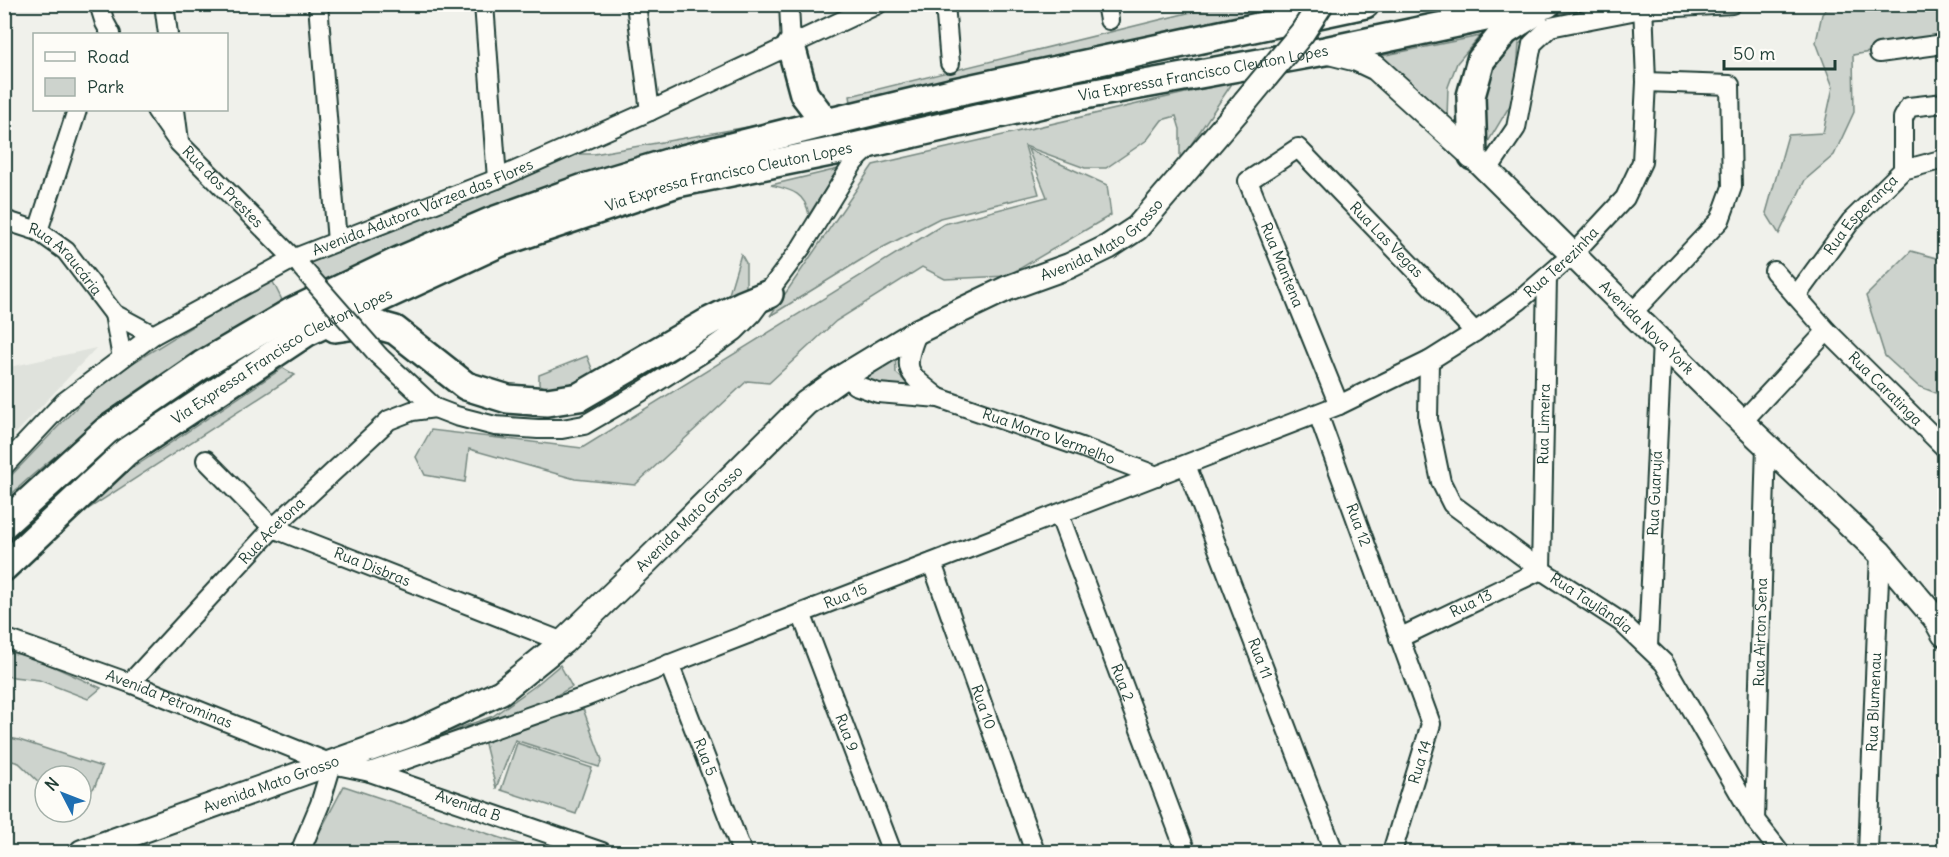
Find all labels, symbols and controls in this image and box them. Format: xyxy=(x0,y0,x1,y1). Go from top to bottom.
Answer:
legend xyxy=(33,33,228,111)
scale bar xyxy=(1724,33,1835,71)
street label: Via Expressa Francisco Cleuton Lopes xyxy=(1077,41,1330,105)
text: 50 m xyxy=(1733,42,1775,65)
text: Road xyxy=(87,45,130,68)
text: Park xyxy=(87,75,124,98)
street label: Via Expressa Francisco Cleuton Lopes xyxy=(603,138,854,215)
street label: Rua dos Prestes xyxy=(178,142,268,231)
street label: Avenida Adutora Várzea das Flores xyxy=(309,154,536,259)
street label: Rua Esperança xyxy=(1819,170,1902,259)
street label: Avenida Mato Grosso xyxy=(1038,195,1167,285)
street label: Rua Las Vegas xyxy=(1346,197,1428,281)
street label: Rua Araucária xyxy=(26,219,107,299)
street label: Rua Mantena xyxy=(1257,220,1308,310)
street label: Rua Terezinha xyxy=(1520,222,1603,301)
street label: Avenida Nova York xyxy=(1596,276,1698,378)
street label: Via Expressa Francisco Cleuton Lopes xyxy=(168,284,395,428)
street label: Rua Caratinga xyxy=(1844,347,1927,430)
street label: Rua Limeira xyxy=(1533,383,1554,465)
street label: Rua Morro Vermelho xyxy=(980,404,1118,468)
street label: Rua Guarujá xyxy=(1643,450,1666,536)
street label: Avenida Mato Grosso xyxy=(632,461,746,576)
street label: Rua Acetona xyxy=(234,493,309,568)
street label: Rua 12 xyxy=(1342,501,1375,549)
street label: Rua Disbras xyxy=(331,543,414,590)
street label: Rua Taylândia xyxy=(1547,568,1637,638)
street label: Rua Airton Sena xyxy=(1749,577,1771,687)
street label: Rua 15 xyxy=(821,579,870,613)
street label: Rua 13 xyxy=(1447,585,1495,621)
street label: Rua 11 xyxy=(1244,635,1277,681)
street label: Rua Blumenau xyxy=(1862,652,1885,752)
street label: Rua 2 xyxy=(1107,661,1138,704)
street label: Avenida Petrominas xyxy=(103,665,236,732)
street label: Rua 10 xyxy=(967,682,1001,732)
street label: Rua 9 xyxy=(831,711,863,754)
street label: Rua 5 xyxy=(690,735,722,779)
street label: Rua 14 xyxy=(1404,737,1435,786)
street label: Avenida Mato Grosso xyxy=(201,751,342,817)
north arrow xyxy=(33,764,93,824)
text: N xyxy=(41,773,63,795)
street label: Avenida B xyxy=(433,785,504,825)

